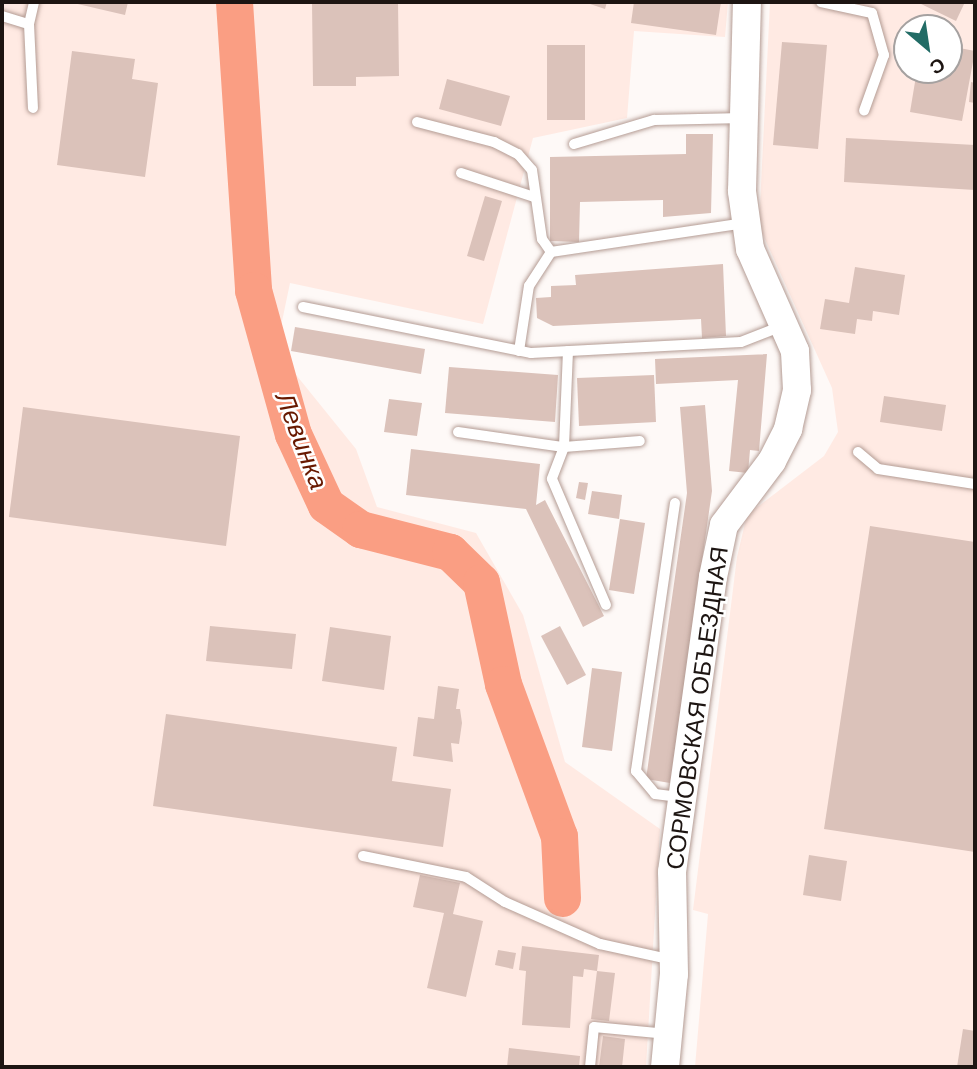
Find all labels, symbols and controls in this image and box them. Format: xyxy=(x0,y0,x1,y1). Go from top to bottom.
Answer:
north arrow xyxy=(893,14,963,84)
text: С xyxy=(926,54,949,79)
water label: Левинка xyxy=(268,388,334,494)
street label: СОРМОВСКАЯ ОБЪЕЗДНАЯ xyxy=(660,545,734,871)

